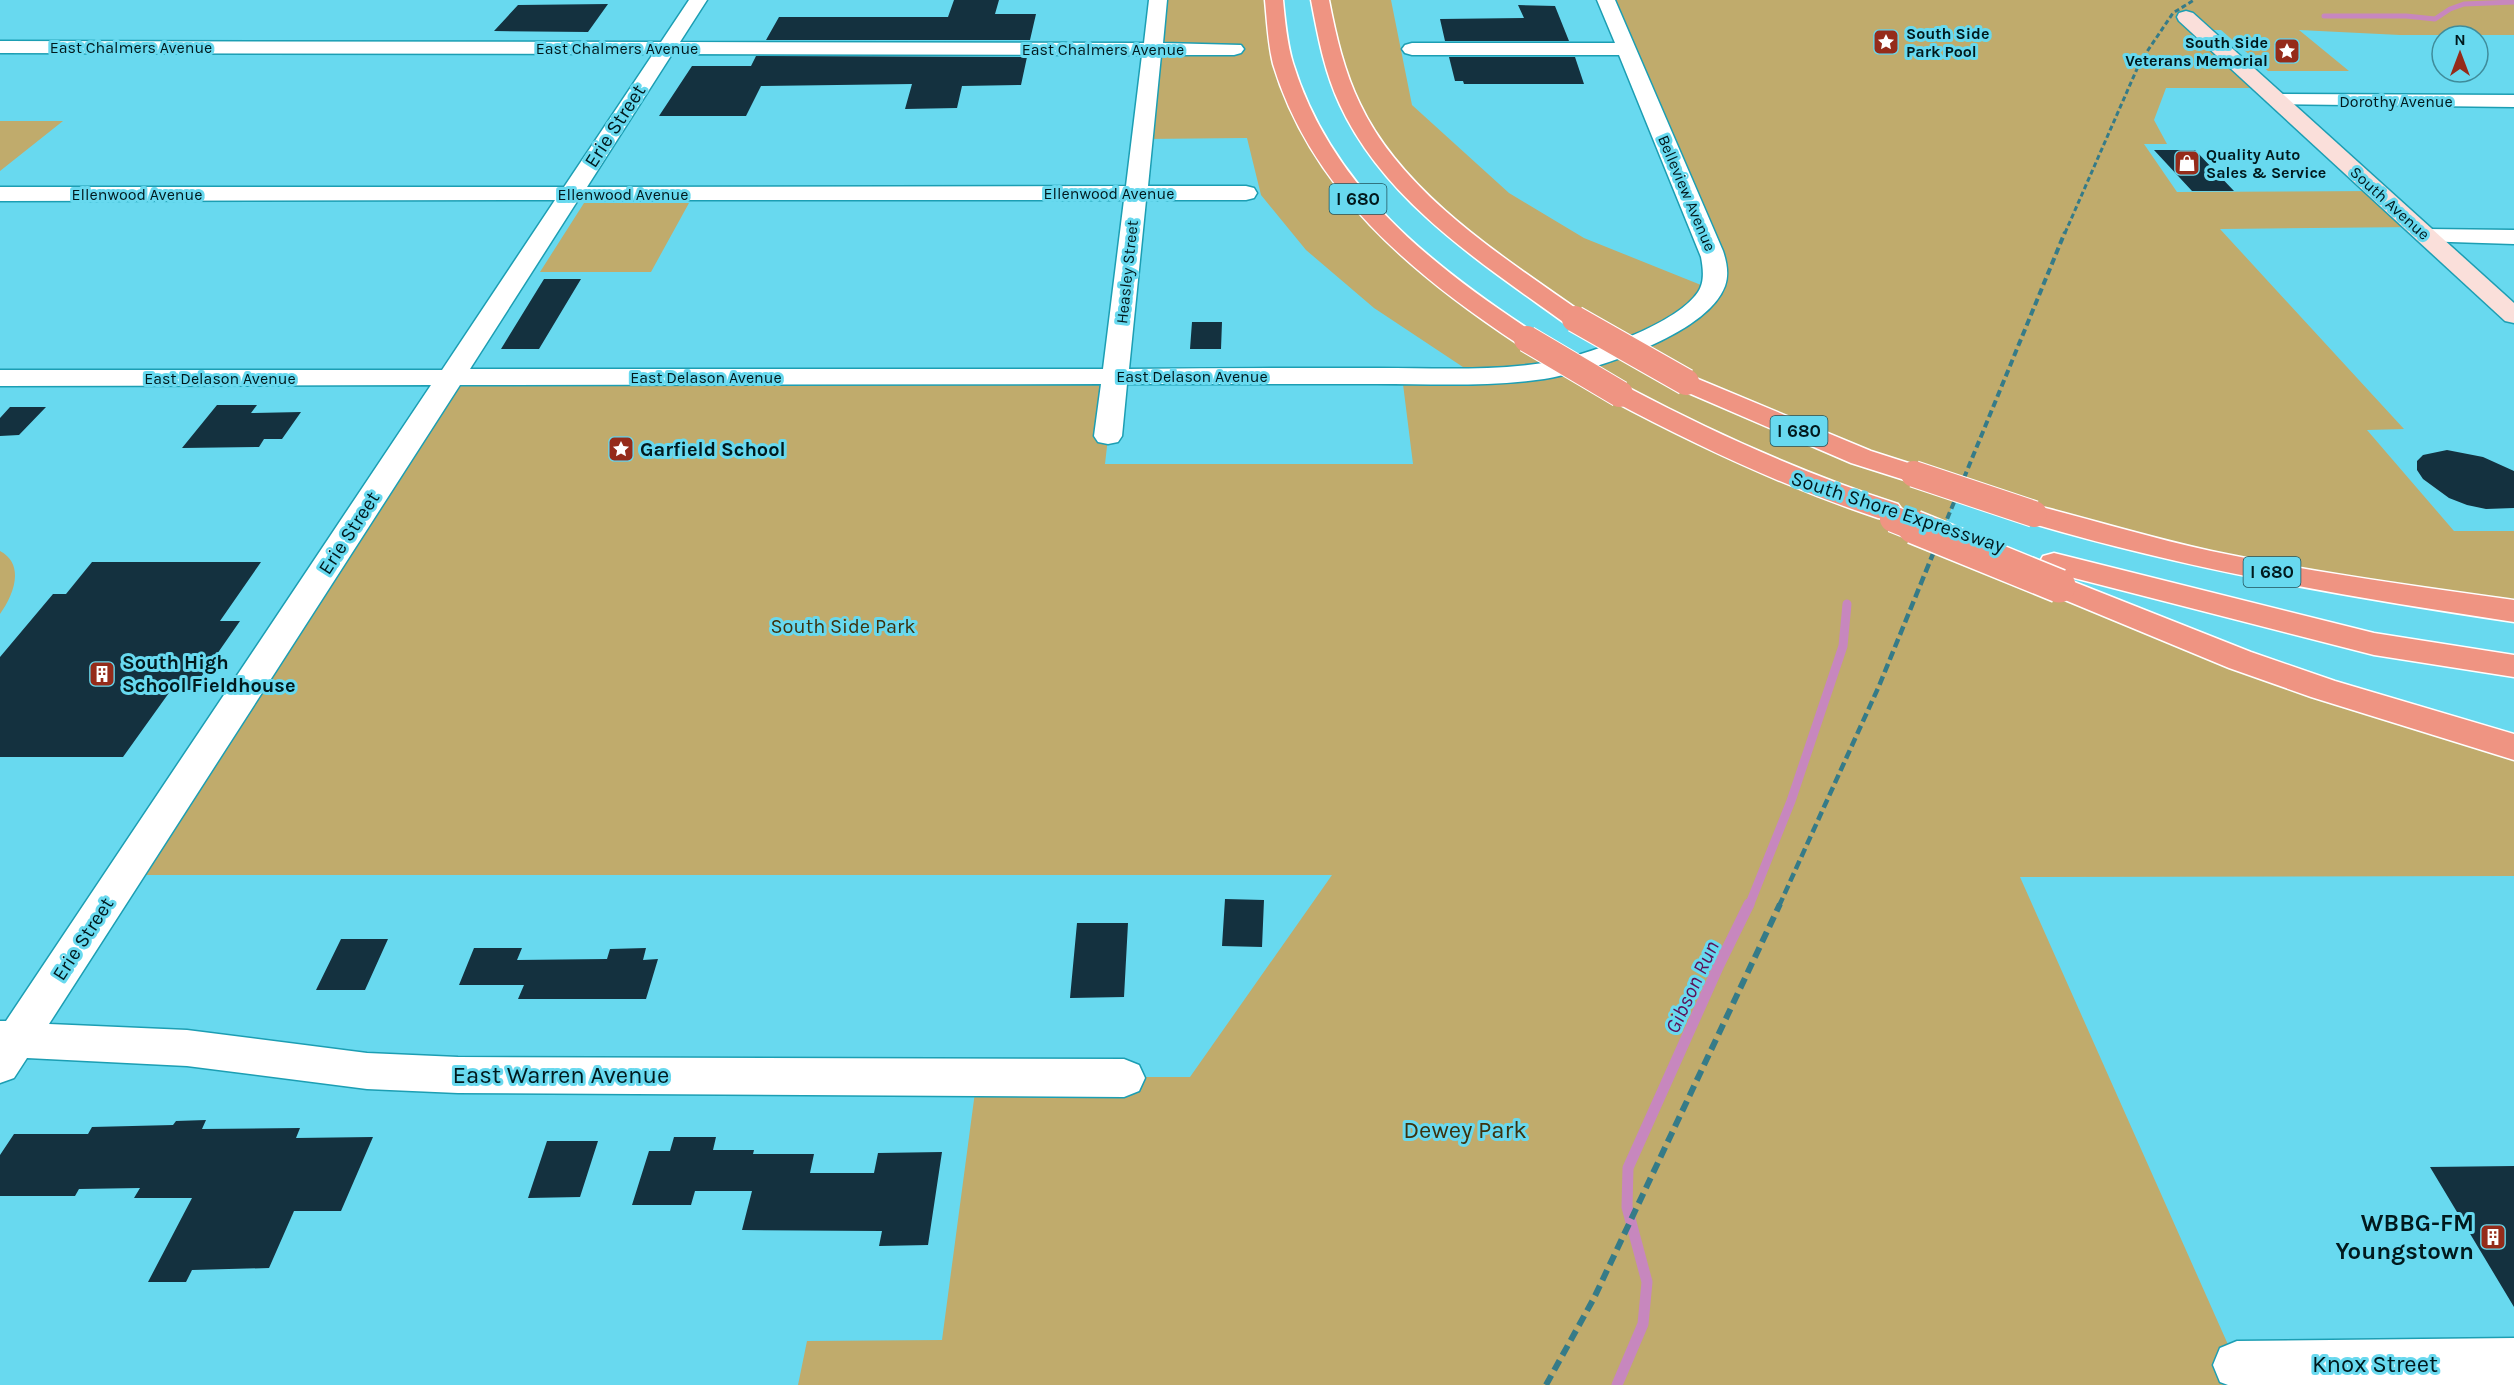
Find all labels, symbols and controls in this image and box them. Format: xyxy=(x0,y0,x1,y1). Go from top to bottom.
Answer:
place label: South Side Park Pool xyxy=(1906,24,1989,61)
north arrow xyxy=(2430,24,2490,84)
place icon: South Side Park Pool xyxy=(1871,27,1901,57)
text: N xyxy=(2454,30,2466,49)
place label: South Side Veterans Memorial xyxy=(2125,33,2268,70)
place icon: South Side Veterans Memorial xyxy=(2272,36,2302,66)
street label: East Chalmers Avenue xyxy=(50,38,212,57)
street label: East Chalmers Avenue xyxy=(536,39,698,58)
street label: East Chalmers Avenue xyxy=(1022,40,1184,59)
street label: Erie Street xyxy=(580,80,651,172)
street label: Dorothy Avenue xyxy=(2339,92,2453,111)
street label: Belleview Avenue xyxy=(1654,132,1720,254)
place label: Quality Auto Sales & Service xyxy=(2206,145,2326,182)
shop icon: Quality Auto Sales & Service xyxy=(2172,148,2202,178)
street label: South Avenue xyxy=(2346,162,2434,244)
street label: Ellenwood Avenue xyxy=(1044,184,1174,203)
road number: I 680 xyxy=(1330,184,1386,214)
street label: Ellenwood Avenue xyxy=(72,185,202,204)
street label: Ellenwood Avenue xyxy=(558,185,688,204)
street label: Heasley Street xyxy=(1112,219,1142,325)
street label: East Delason Avenue xyxy=(1116,367,1268,386)
street label: East Delason Avenue xyxy=(630,368,782,387)
street label: East Delason Avenue xyxy=(144,369,296,388)
road number: I 680 xyxy=(1770,416,1828,446)
place icon: Garfield School xyxy=(606,434,636,464)
place label: Garfield School xyxy=(640,438,786,461)
street label: South Shore Expressway xyxy=(1788,467,2008,557)
street label: Erie Street xyxy=(314,487,385,579)
road number: I 680 xyxy=(2244,557,2300,587)
park label: South Side Park xyxy=(771,615,915,638)
place label: South High School Fieldhouse xyxy=(122,651,296,697)
building icon: South High School Fieldhouse xyxy=(87,659,117,689)
street label: Erie Street xyxy=(48,893,119,985)
water label: Gibson Run xyxy=(1660,937,1724,1037)
street label: East Warren Avenue xyxy=(453,1061,669,1089)
park label: Dewey Park xyxy=(1403,1116,1527,1144)
place label: WBBG-FM Youngstown xyxy=(2335,1209,2474,1265)
building icon: WBBG-FM Youngstown xyxy=(2478,1222,2508,1252)
street label: Knox Street xyxy=(2312,1350,2438,1378)

